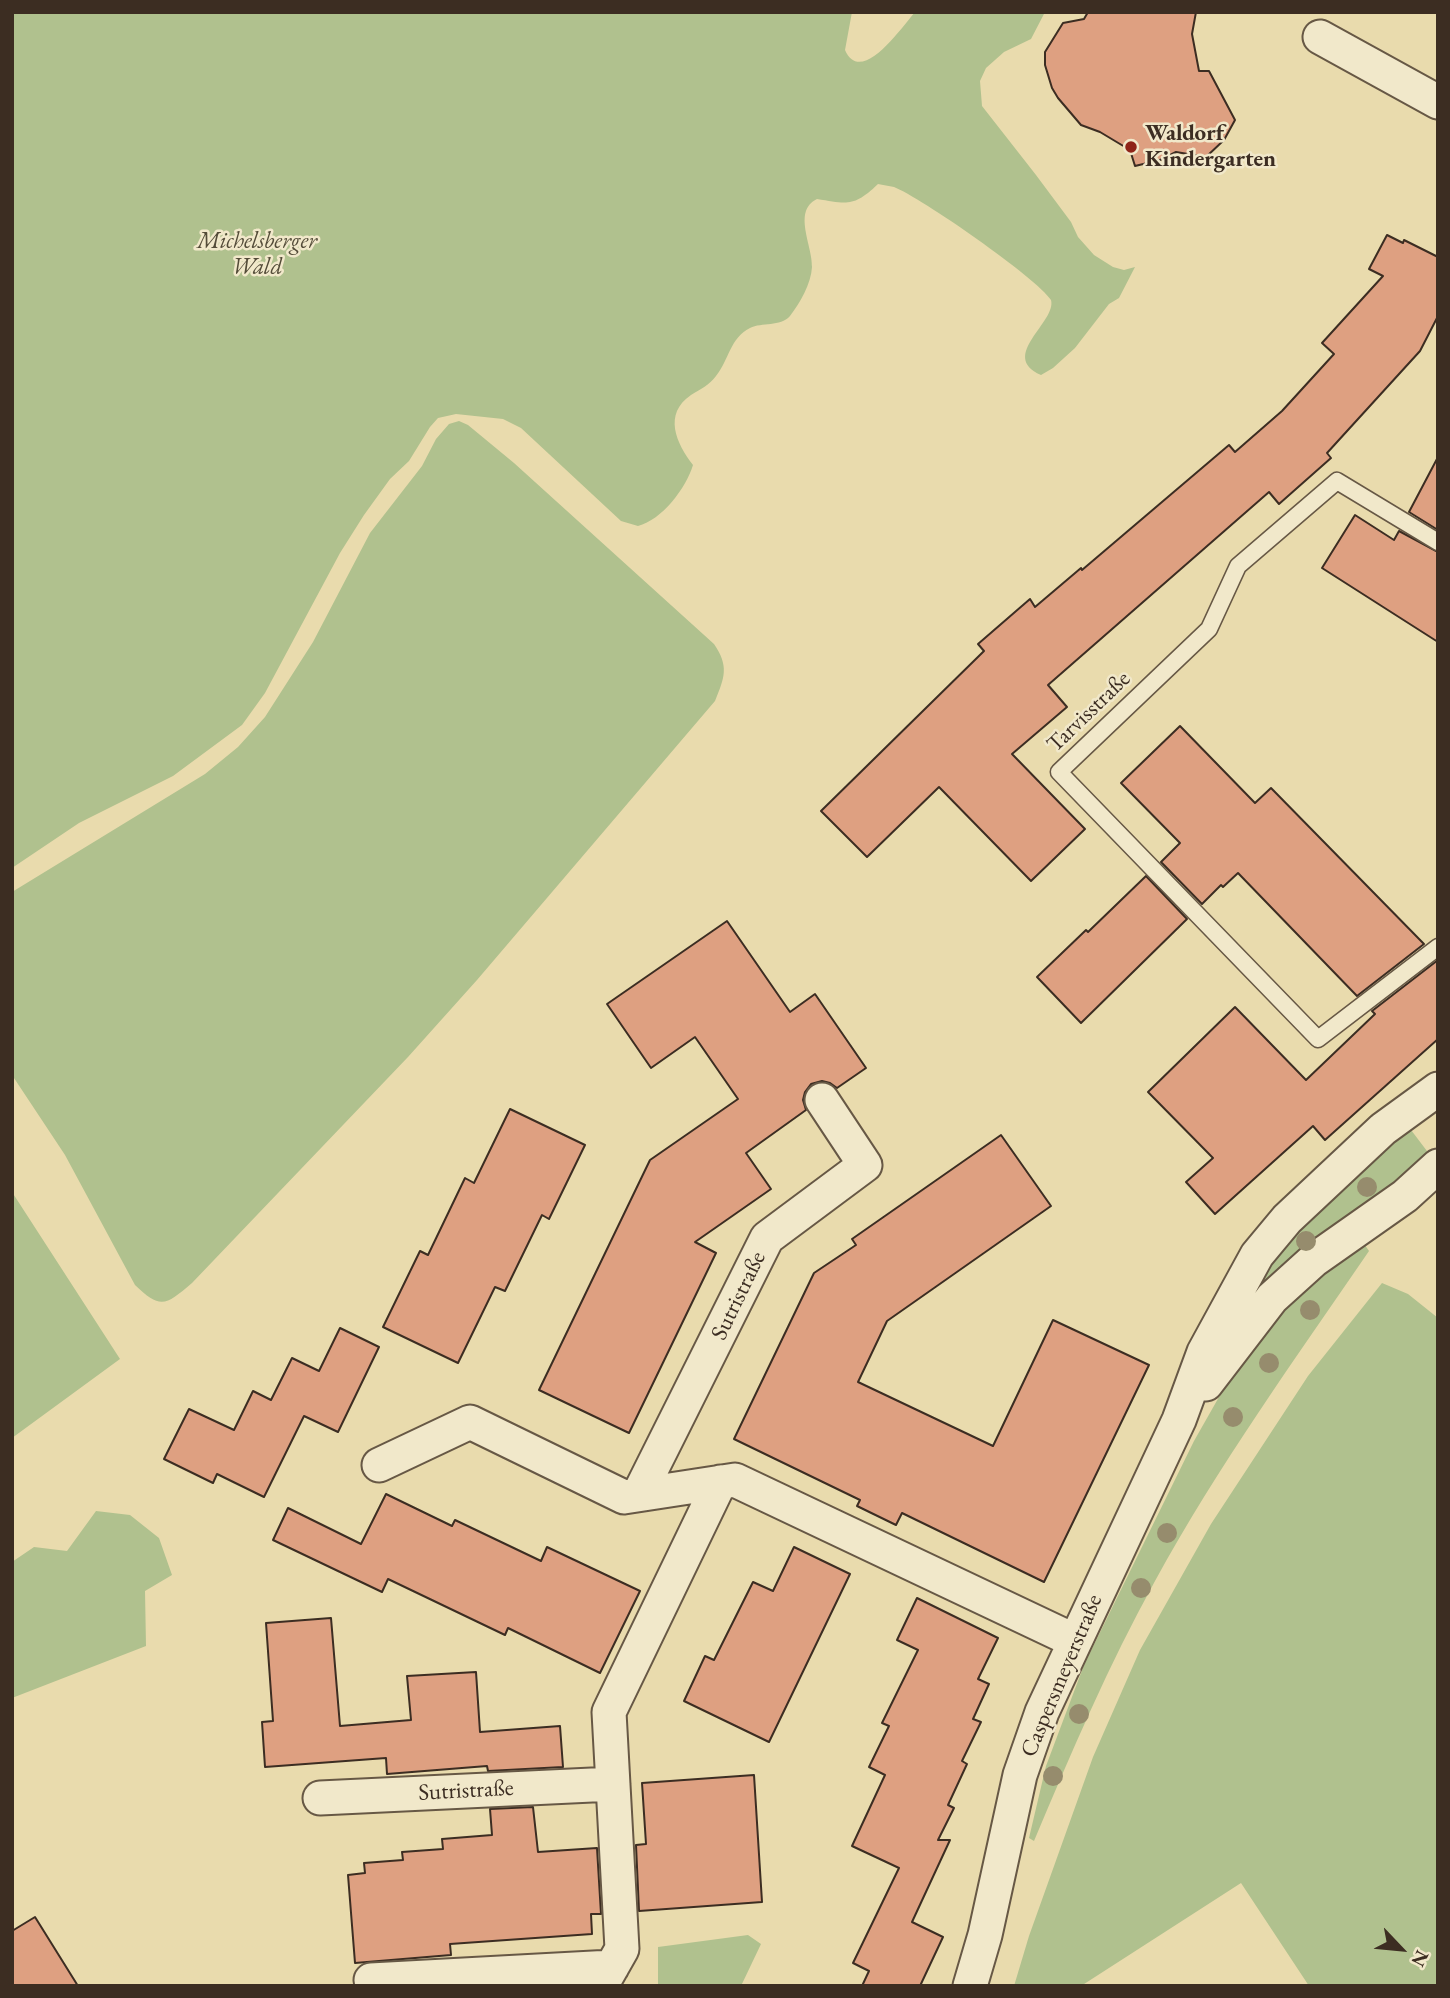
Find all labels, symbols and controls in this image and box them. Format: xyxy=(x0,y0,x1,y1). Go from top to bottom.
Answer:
place label: Waldorf Kindergarten xyxy=(1145,120,1276,174)
marker: Waldorf Kindergarten xyxy=(1123,139,1139,155)
park label: Michelsberger Wald xyxy=(197,228,317,282)
street label: Tarvisstraße xyxy=(1042,666,1136,758)
street label: Sutristraße xyxy=(706,1247,772,1345)
street label: Caspersmeyerstraße xyxy=(1015,1591,1109,1761)
street label: Sutristraße xyxy=(418,1775,514,1807)
north arrow xyxy=(1366,1914,1436,1984)
text: N xyxy=(1406,1946,1435,1971)

